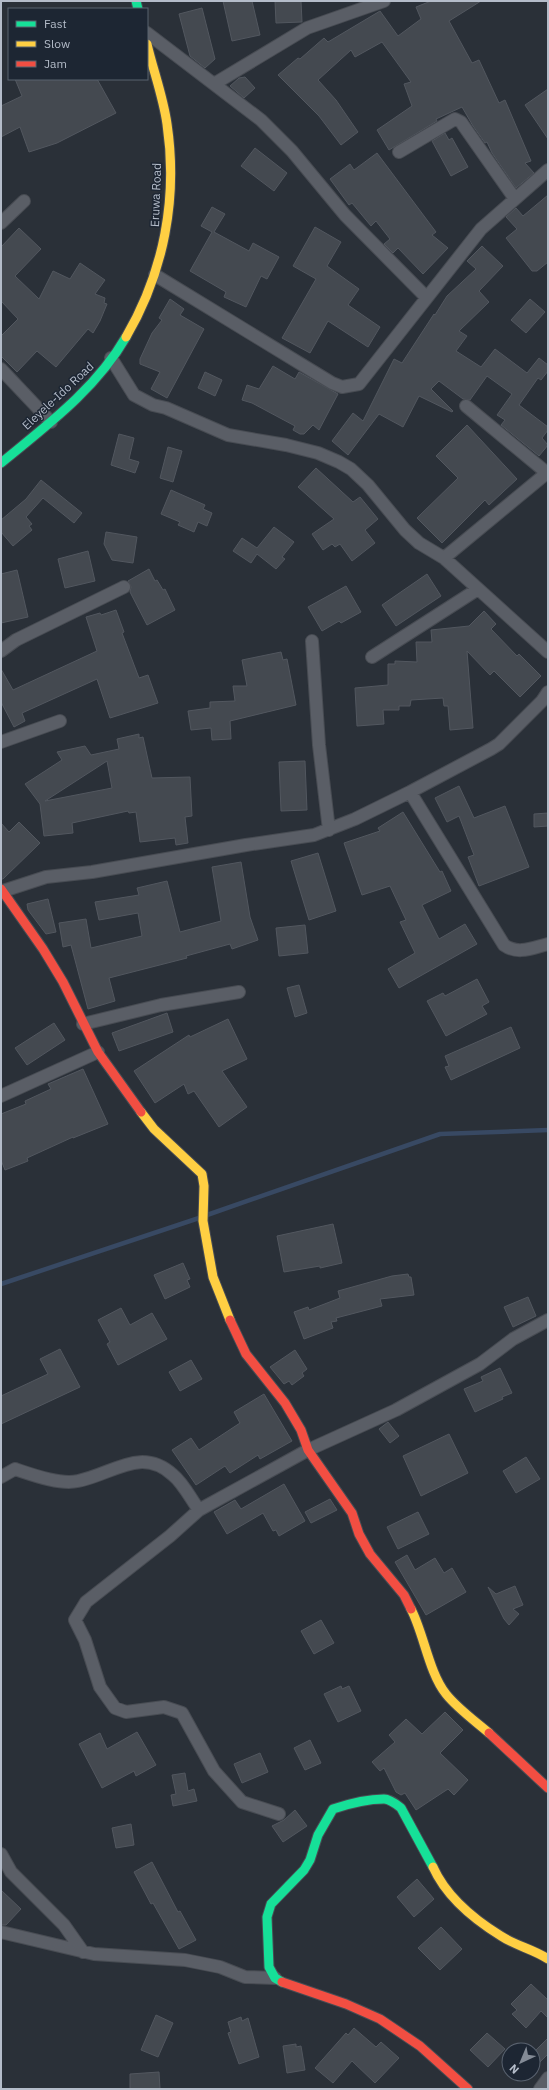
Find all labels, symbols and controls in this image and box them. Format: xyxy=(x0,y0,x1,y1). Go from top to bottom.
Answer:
legend xyxy=(8,8,148,80)
text: Fast xyxy=(44,16,67,31)
text: Slow xyxy=(44,36,70,51)
text: Jam xyxy=(44,56,67,71)
street label: Eruwa Road xyxy=(147,163,164,227)
street label: Eleyele-Ido Road xyxy=(19,359,97,433)
north arrow xyxy=(501,2042,541,2082)
text: N xyxy=(506,2061,522,2077)

